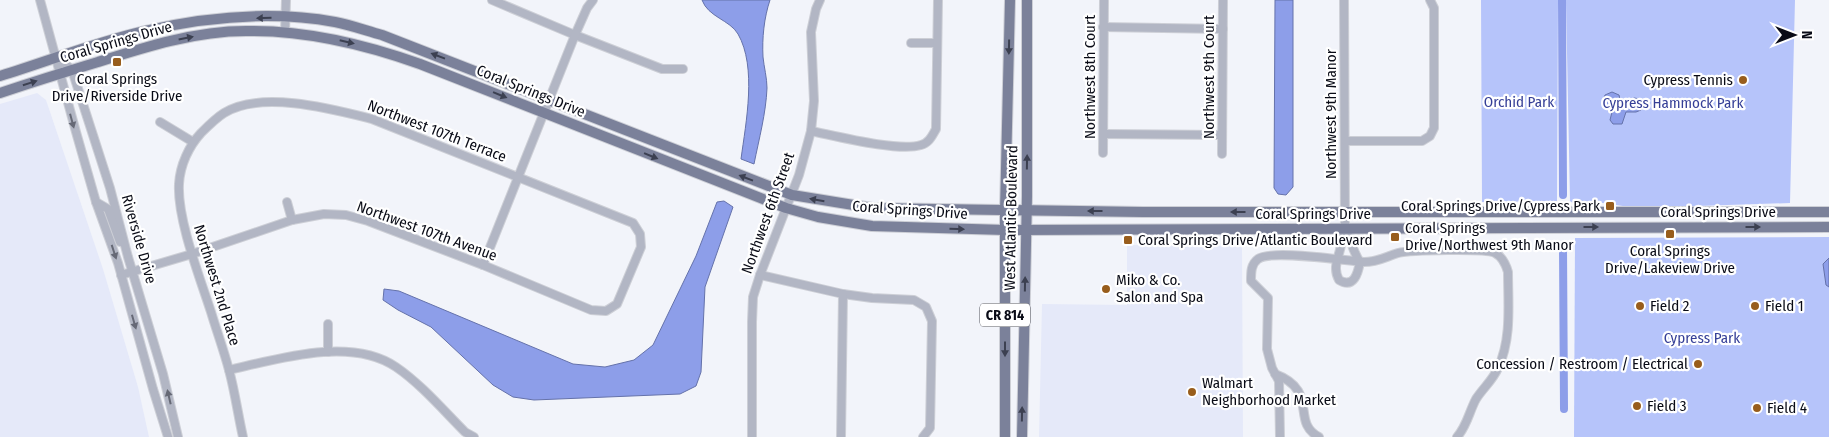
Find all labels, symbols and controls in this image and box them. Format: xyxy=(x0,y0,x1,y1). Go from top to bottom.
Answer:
north arrow xyxy=(1769,10,1819,60)
one-way arrow xyxy=(255,14,271,22)
street label: Northwest 8th Court xyxy=(1081,15,1099,139)
street label: Northwest 9th Court xyxy=(1200,15,1218,139)
street label: Coral Springs Drive xyxy=(58,17,174,67)
text: N xyxy=(1798,31,1815,39)
one-way arrow xyxy=(178,34,193,42)
one-way arrow xyxy=(339,38,354,46)
one-way arrow xyxy=(1005,39,1013,55)
street label: Northwest 9th Manor xyxy=(1322,48,1340,179)
one-way arrow xyxy=(430,52,445,60)
marker: Coral Springs Drive/Riverside Drive xyxy=(111,56,123,68)
street label: Coral Springs Drive xyxy=(474,61,588,121)
place label: Coral Springs Drive/Riverside Drive xyxy=(52,70,182,105)
place label: Cypress Tennis xyxy=(1644,71,1733,89)
marker: Cypress Tennis xyxy=(1737,74,1749,86)
one-way arrow xyxy=(22,79,37,87)
one-way arrow xyxy=(493,91,508,99)
park label: Orchid Park xyxy=(1484,93,1554,111)
park label: Cypress Hammock Park xyxy=(1603,94,1743,112)
street label: Northwest 107th Terrace xyxy=(365,96,509,166)
one-way arrow xyxy=(69,113,77,128)
street label: West Atlantic Boulevard xyxy=(1001,145,1021,291)
street label: Northwest 6th Street xyxy=(738,150,798,276)
one-way arrow xyxy=(644,152,659,160)
one-way arrow xyxy=(1023,154,1031,170)
one-way arrow xyxy=(738,174,753,182)
street label: Riverside Drive xyxy=(118,192,160,286)
one-way arrow xyxy=(809,195,825,203)
street label: Northwest 107th Avenue xyxy=(354,197,500,265)
street label: Coral Springs Drive xyxy=(852,197,968,223)
place label: Coral Springs Drive/Cypress Park xyxy=(1401,197,1600,215)
marker: Coral Springs Drive/Cypress Park xyxy=(1604,200,1616,212)
street label: Coral Springs Drive xyxy=(1660,203,1776,221)
street label: Coral Springs Drive xyxy=(1255,205,1371,223)
one-way arrow xyxy=(1086,207,1102,215)
one-way arrow xyxy=(1230,208,1246,216)
place label: Coral Springs Drive/Northwest 9th Manor xyxy=(1405,219,1574,254)
street label: Northwest 2nd Place xyxy=(190,222,244,348)
one-way arrow xyxy=(1583,223,1599,231)
one-way arrow xyxy=(1745,223,1761,231)
one-way arrow xyxy=(949,225,965,233)
marker: Coral Springs Drive/Lakeview Drive xyxy=(1664,228,1676,240)
place label: Coral Springs Drive/Atlantic Boulevard xyxy=(1138,231,1372,249)
marker: Coral Springs Drive/Northwest 9th Manor xyxy=(1389,231,1401,243)
marker: Coral Springs Drive/Atlantic Boulevard xyxy=(1122,234,1134,246)
place label: Coral Springs Drive/Lakeview Drive xyxy=(1605,242,1735,277)
one-way arrow xyxy=(111,244,118,259)
place label: Miko & Co. Salon and Spa xyxy=(1116,271,1203,306)
one-way arrow xyxy=(1021,276,1029,292)
marker: Miko & Co. Salon and Spa xyxy=(1100,283,1112,295)
place label: Field 2 xyxy=(1650,297,1690,315)
place label: Field 1 xyxy=(1765,297,1804,315)
marker: Field 2 xyxy=(1634,300,1646,312)
marker: Field 1 xyxy=(1749,300,1761,312)
road number: CR 814 xyxy=(980,304,1030,326)
one-way arrow xyxy=(131,314,139,329)
park label: Cypress Park xyxy=(1664,329,1740,347)
one-way arrow xyxy=(1001,341,1009,357)
place label: Concession / Restroom / Electrical xyxy=(1476,355,1688,373)
marker: Concession / Restroom / Electrical xyxy=(1692,358,1704,370)
place label: Walmart Neighborhood Market xyxy=(1202,374,1336,409)
marker: Walmart Neighborhood Market xyxy=(1186,386,1198,398)
one-way arrow xyxy=(164,388,172,404)
place label: Field 3 xyxy=(1647,397,1687,415)
place label: Field 4 xyxy=(1767,399,1807,417)
marker: Field 3 xyxy=(1631,400,1643,412)
marker: Field 4 xyxy=(1751,402,1763,414)
one-way arrow xyxy=(1018,405,1026,421)

